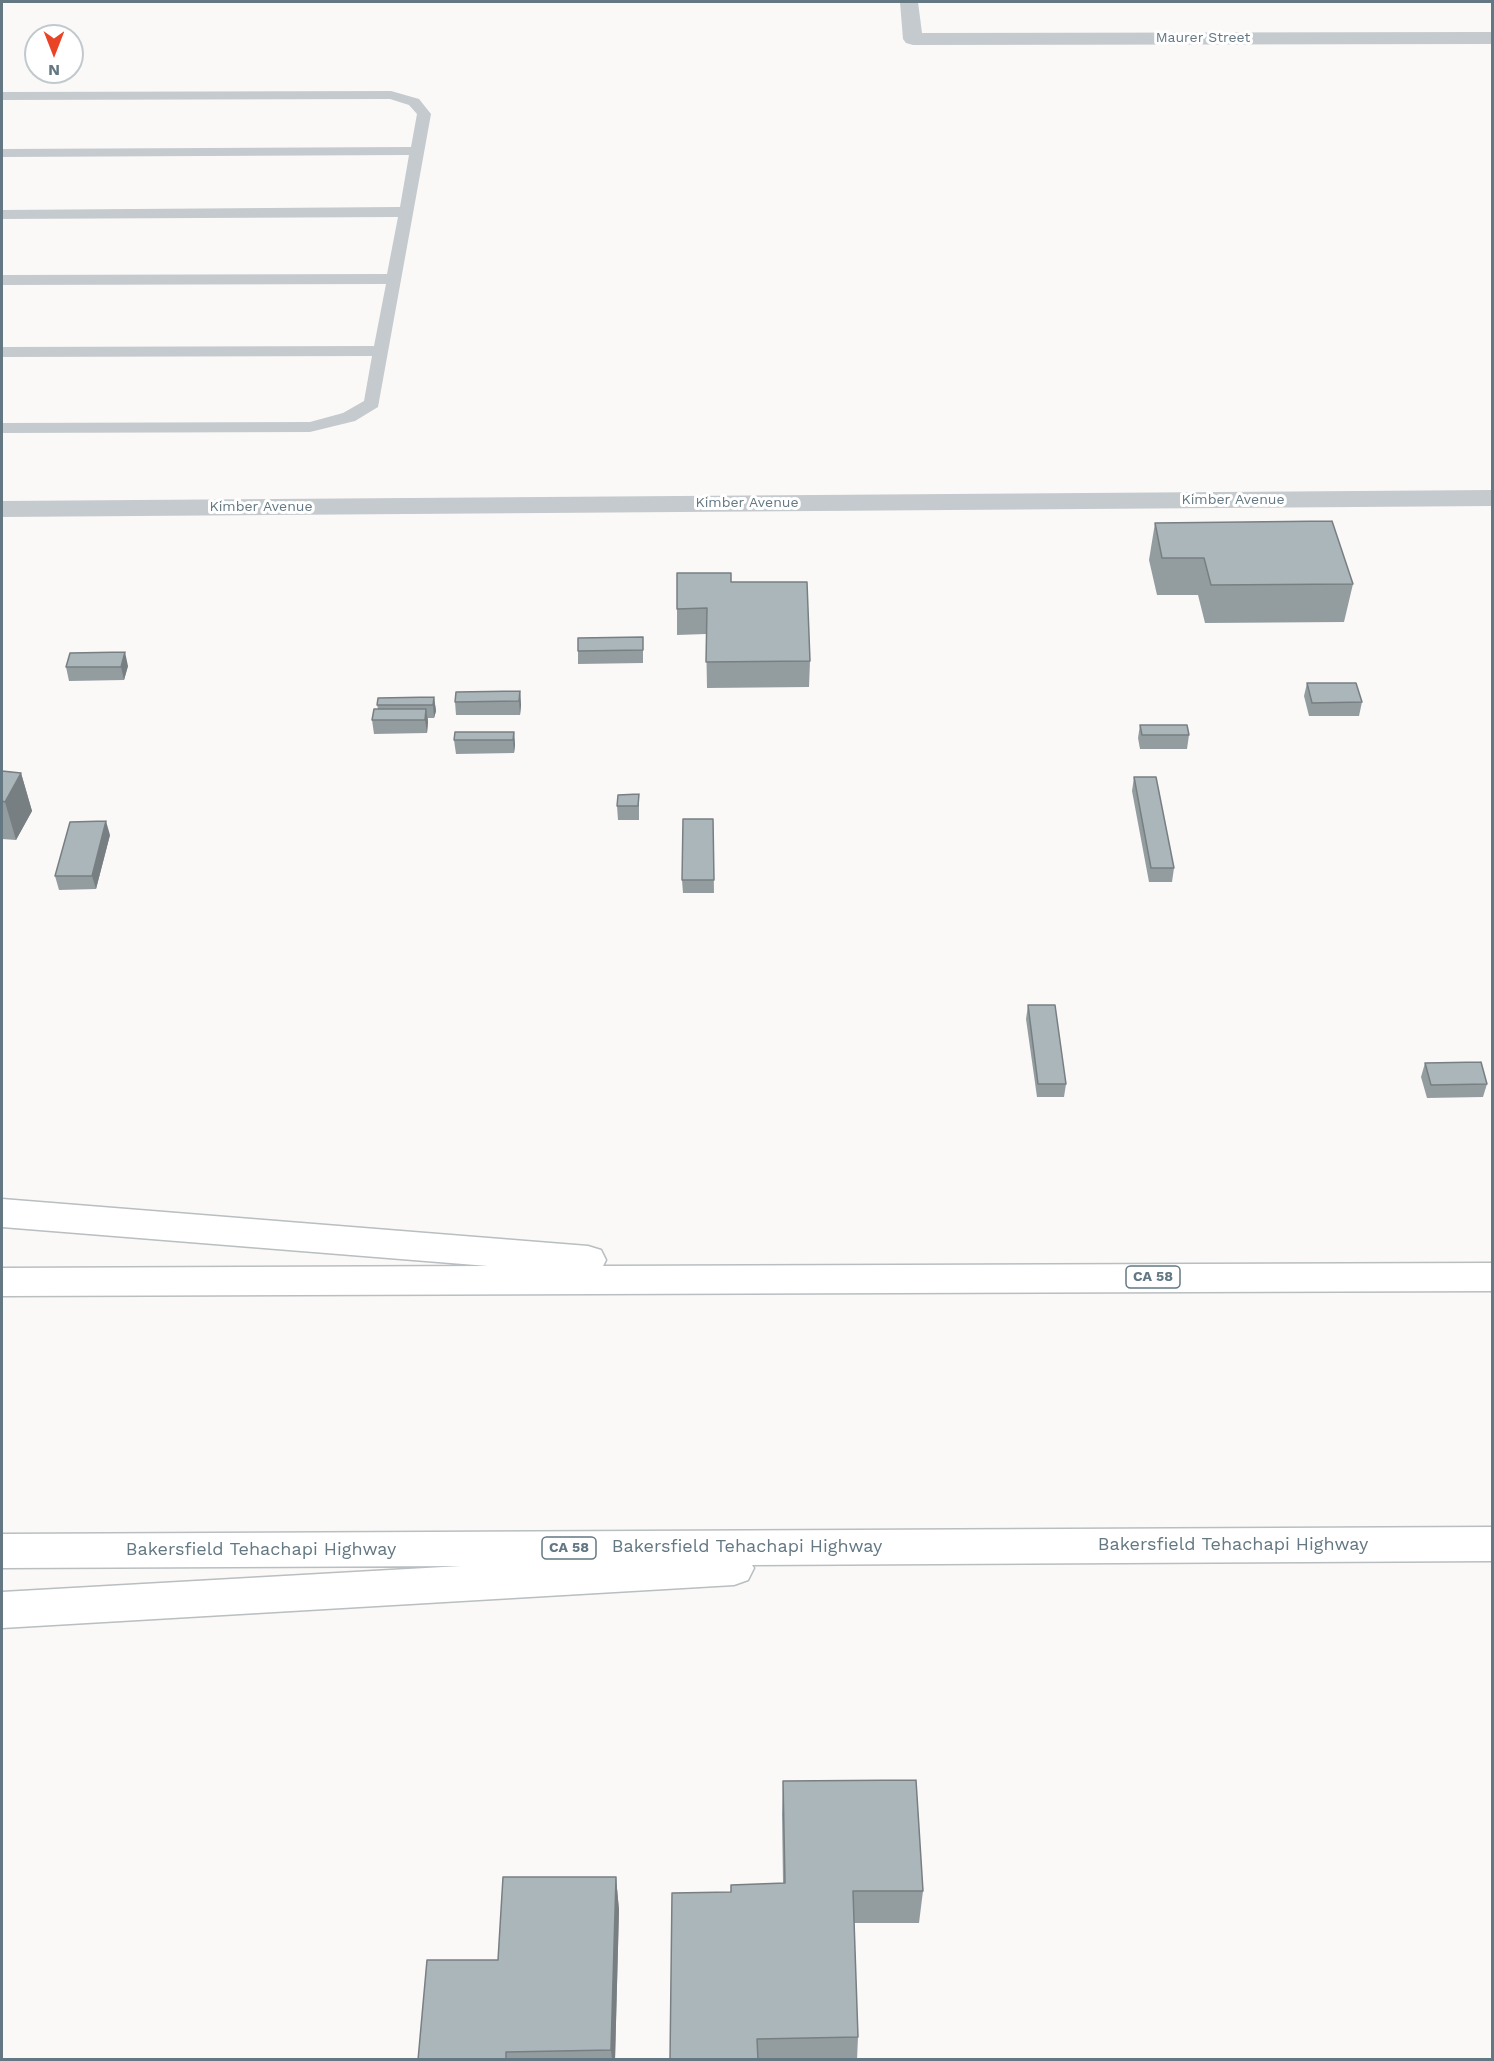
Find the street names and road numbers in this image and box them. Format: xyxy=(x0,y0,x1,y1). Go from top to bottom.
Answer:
street label: Maurer Street xyxy=(1156,30,1250,46)
street label: Kimber Avenue xyxy=(1181,492,1285,508)
street label: Kimber Avenue xyxy=(695,495,799,511)
street label: Kimber Avenue xyxy=(209,499,313,515)
road number: CA 58 xyxy=(1126,1266,1180,1288)
street label: Bakersfield Tehachapi Highway xyxy=(1098,1534,1368,1556)
street label: Bakersfield Tehachapi Highway xyxy=(612,1536,882,1558)
road number: CA 58 xyxy=(542,1537,596,1559)
street label: Bakersfield Tehachapi Highway xyxy=(126,1539,396,1561)

